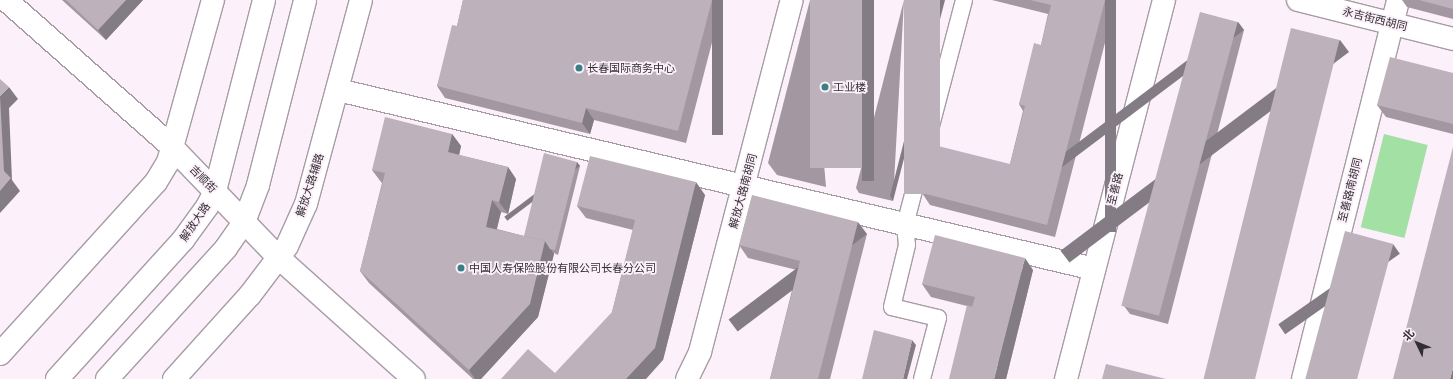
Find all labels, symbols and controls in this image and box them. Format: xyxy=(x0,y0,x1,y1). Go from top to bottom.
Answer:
street label: 永吉街西胡同 xyxy=(1341,5,1409,33)
place label: 长春国际商务中心 xyxy=(587,61,675,75)
marker: 长春国际商务中心 xyxy=(574,63,584,73)
place label: 工业楼 xyxy=(833,80,866,94)
marker: 工业楼 xyxy=(820,82,830,92)
street label: 解放大路辅路 xyxy=(294,152,326,218)
street label: 解放大路南胡同 xyxy=(727,152,759,230)
street label: 至善路南胡同 xyxy=(1336,156,1364,224)
street label: 吉顺街 xyxy=(187,163,219,195)
street label: 至善路 xyxy=(1105,171,1125,207)
street label: 解放大路 xyxy=(177,200,213,244)
place label: 中国人寿保险股份有限公司长春分公司 xyxy=(469,261,656,275)
marker: 中国人寿保险股份有限公司长春分公司 xyxy=(456,263,466,273)
north arrow xyxy=(1397,323,1437,363)
text: 北 xyxy=(1399,326,1417,344)

